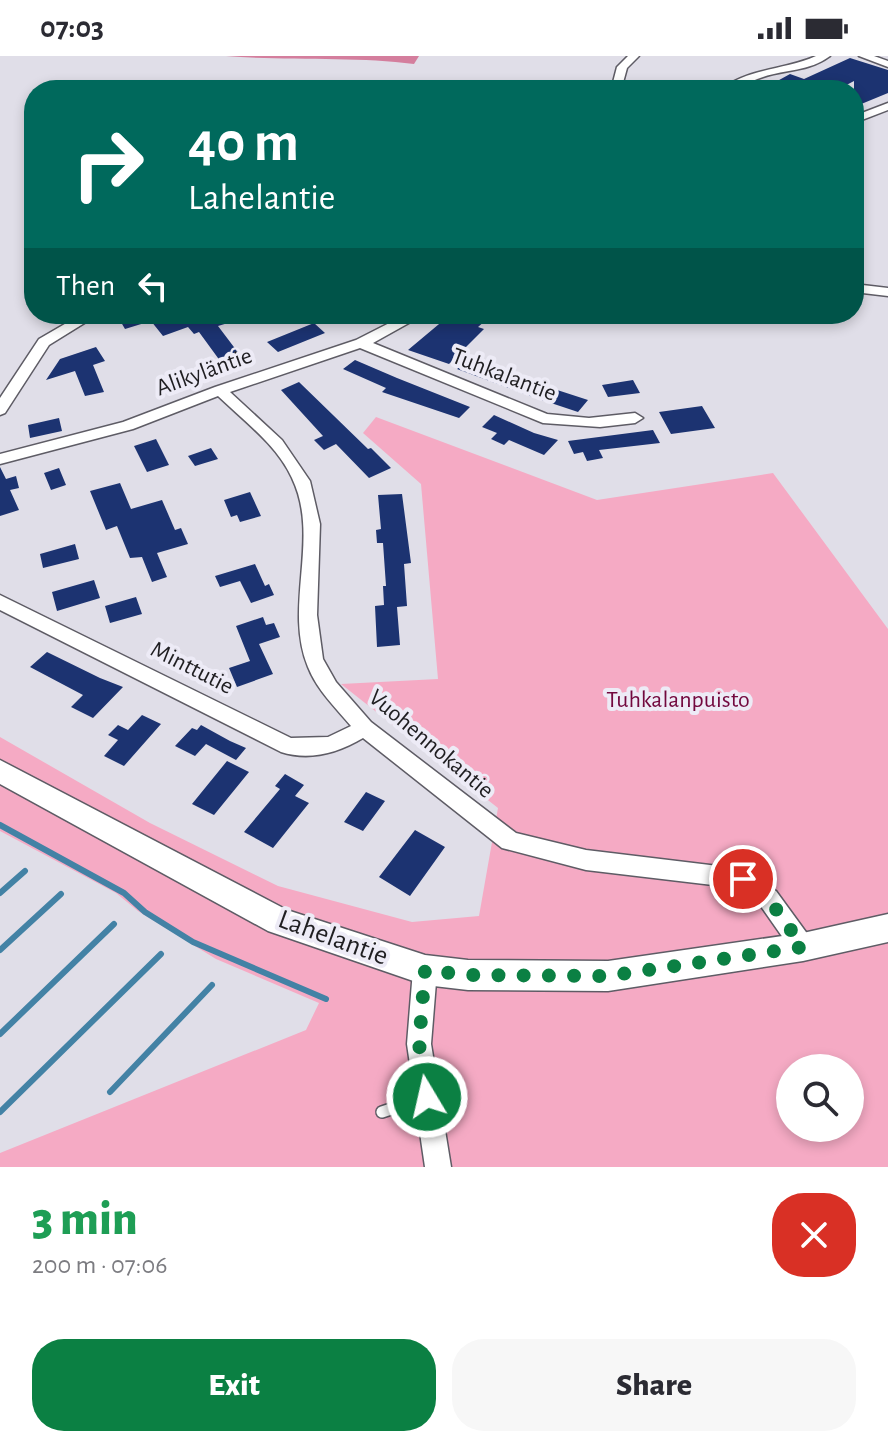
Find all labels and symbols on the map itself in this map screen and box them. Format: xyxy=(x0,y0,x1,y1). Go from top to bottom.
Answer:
street label: Alikyläntie xyxy=(153,344,255,400)
street label: Tuhkalantie xyxy=(448,344,560,406)
street label: Minttutie xyxy=(147,637,237,699)
street label: Vuohennokantie xyxy=(364,685,498,803)
park label: Tuhkalanpuisto xyxy=(606,688,750,712)
pin xyxy=(709,845,777,913)
street label: Lahelantie xyxy=(274,905,392,971)
position arrow xyxy=(385,1055,469,1139)

